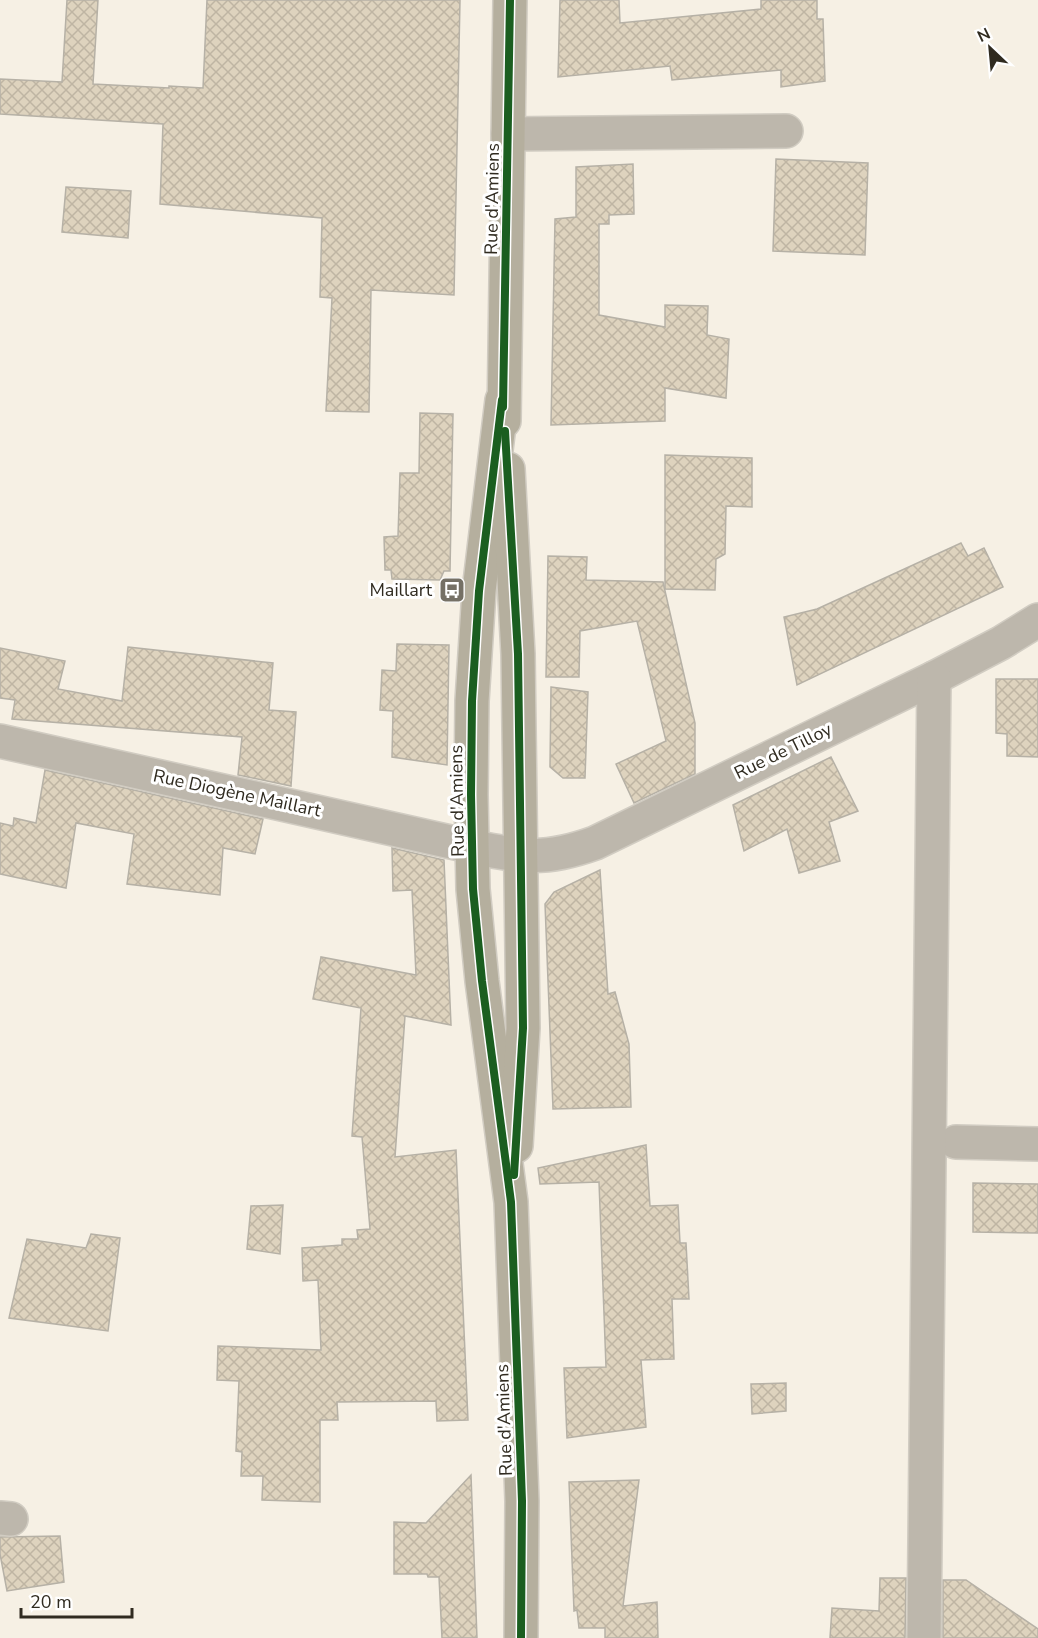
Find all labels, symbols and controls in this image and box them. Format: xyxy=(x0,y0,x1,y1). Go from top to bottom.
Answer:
north arrow xyxy=(960,18,1020,78)
text: N xyxy=(974,23,994,48)
street label: Rue d'Amiens xyxy=(479,143,505,255)
bus stop icon: Maillart xyxy=(437,575,467,605)
place label: Maillart xyxy=(369,578,433,602)
street label: Rue de Tilloy xyxy=(730,717,836,785)
street label: Rue d'Amiens xyxy=(444,745,470,857)
street label: Rue Diogène Maillart xyxy=(151,763,324,823)
street label: Rue d'Amiens xyxy=(490,1364,518,1476)
scale bar xyxy=(21,1581,132,1619)
text: 20 m xyxy=(30,1590,72,1614)

